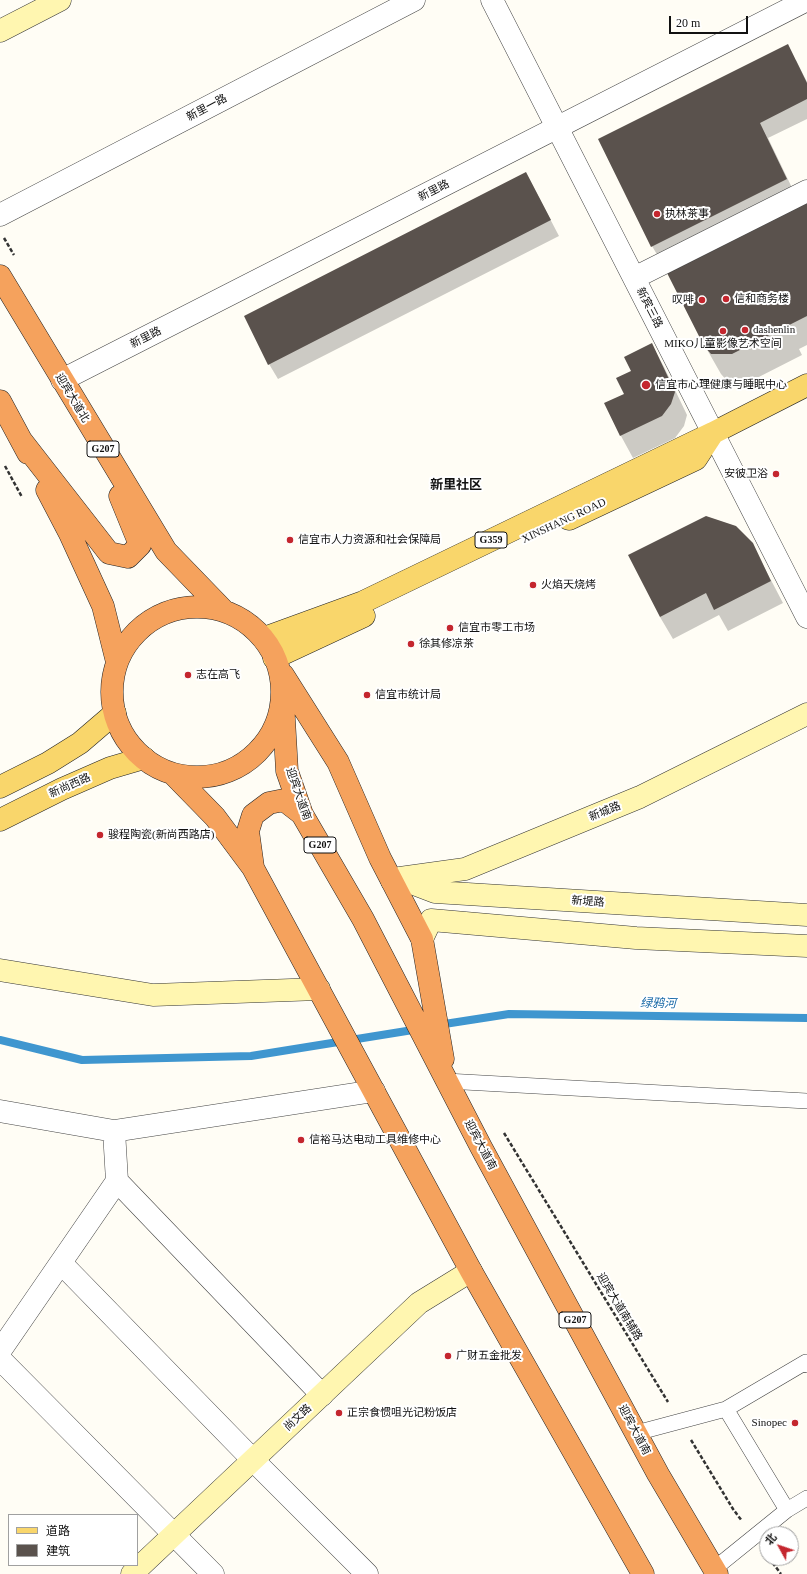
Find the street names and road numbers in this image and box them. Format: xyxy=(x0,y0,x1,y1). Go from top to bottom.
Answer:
street label: 新里一路 xyxy=(184,92,230,124)
street label: 新里路 xyxy=(416,178,452,204)
street label: 新宾三路 xyxy=(633,285,665,331)
street label: 新里路 xyxy=(128,325,164,351)
street label: 迎宾大道北 xyxy=(52,371,92,425)
road number: G207 xyxy=(87,441,119,457)
street label: XINSHANG ROAD xyxy=(520,496,608,546)
road number: G359 xyxy=(475,532,507,548)
street label: 迎宾大道南 xyxy=(283,766,313,822)
street label: 新尚西路 xyxy=(47,771,93,801)
street label: 新城路 xyxy=(587,800,623,824)
road number: G207 xyxy=(304,837,336,853)
street label: 新堤路 xyxy=(571,894,605,910)
street label: 迎宾大道南 xyxy=(461,1118,499,1172)
street label: 迎宾大道南辅路 xyxy=(594,1271,644,1343)
road number: G207 xyxy=(559,1312,591,1328)
street label: 尚文路 xyxy=(281,1402,315,1434)
street label: 迎宾大道南 xyxy=(615,1403,653,1457)

